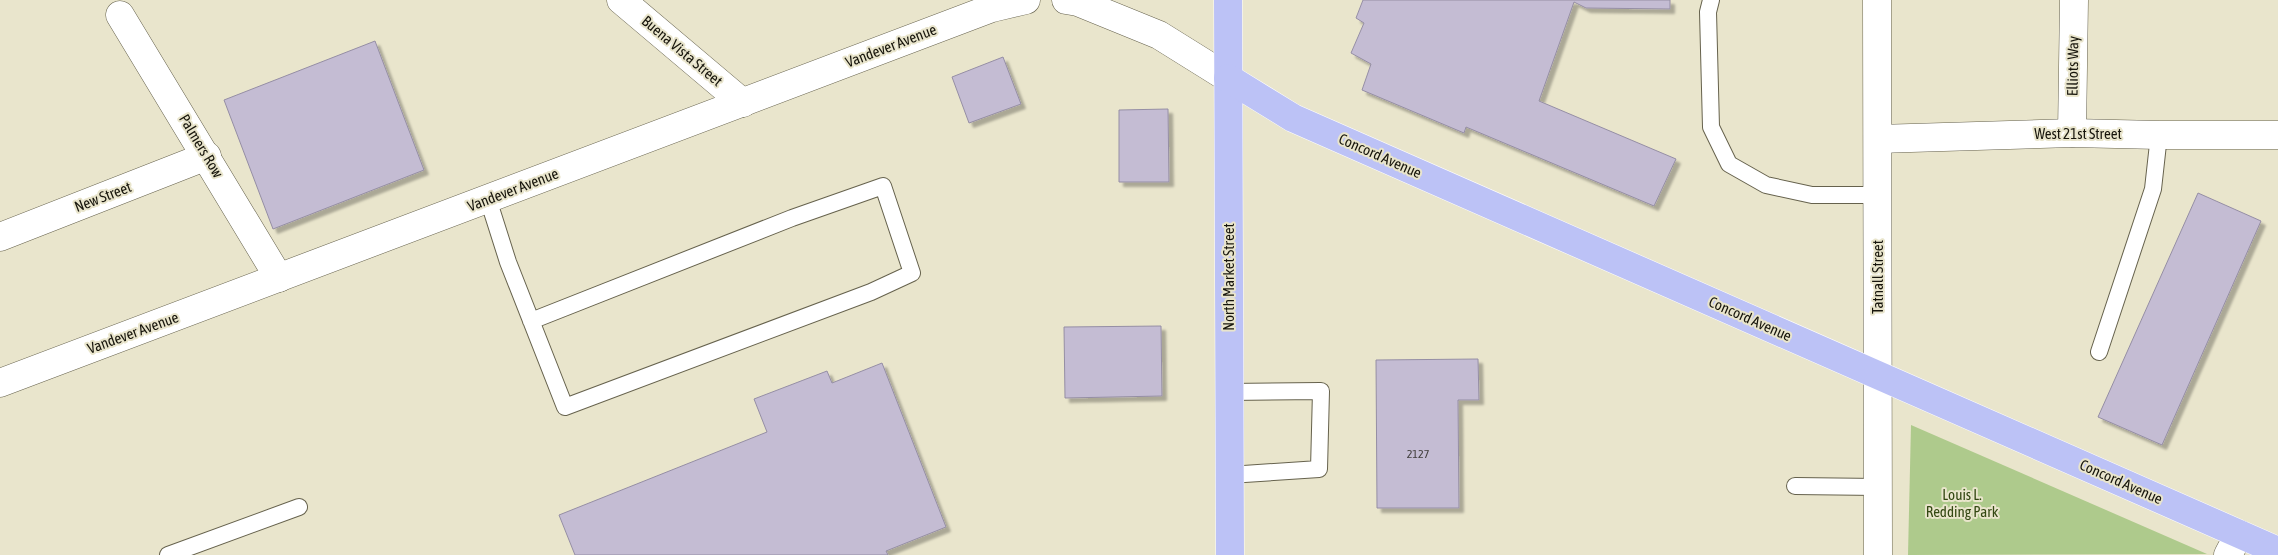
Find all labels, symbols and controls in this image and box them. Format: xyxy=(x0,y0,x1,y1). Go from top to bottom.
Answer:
street label: Buena Vista Street xyxy=(639,12,726,89)
street label: Vandever Avenue xyxy=(843,20,939,71)
street label: Elliots Way xyxy=(2063,36,2082,96)
street label: Palmers Row xyxy=(176,111,227,180)
street label: West 21st Street xyxy=(2034,125,2122,142)
street label: Concord Avenue xyxy=(1336,130,1424,181)
street label: Vandever Avenue xyxy=(465,164,561,215)
street label: New Street xyxy=(72,178,134,215)
street label: North Market Street xyxy=(1220,223,1237,331)
street label: Tatnall Street xyxy=(1869,240,1886,314)
street label: Concord Avenue xyxy=(1706,293,1794,344)
street label: Vandever Avenue xyxy=(85,308,181,357)
house number: 2127 xyxy=(1407,447,1430,461)
street label: Concord Avenue xyxy=(2077,456,2165,507)
park label: Louis L. Redding Park xyxy=(1926,486,1999,520)

